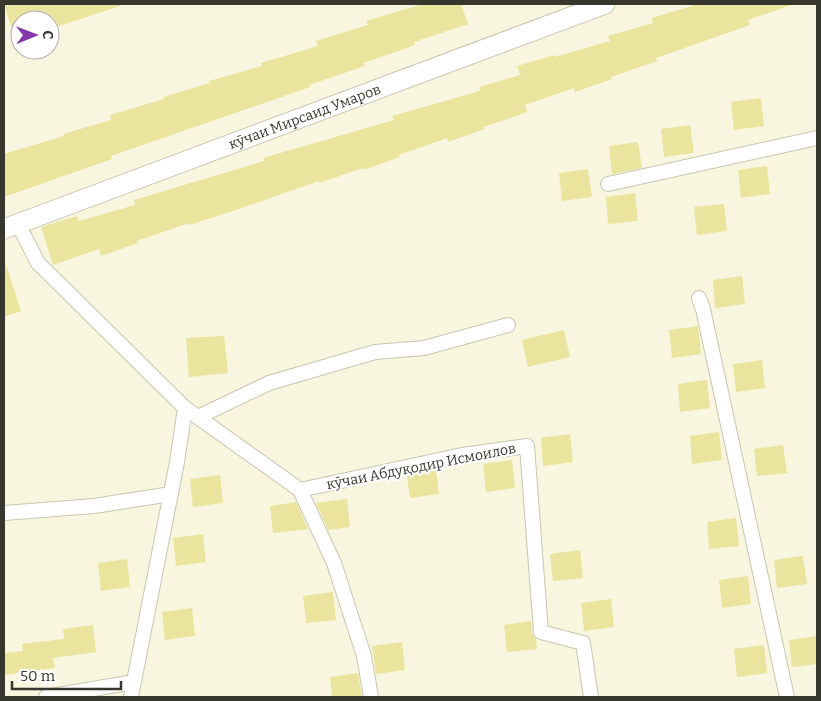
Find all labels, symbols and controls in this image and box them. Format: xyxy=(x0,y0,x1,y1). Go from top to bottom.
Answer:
north arrow xyxy=(10,10,60,60)
text: С xyxy=(39,30,56,39)
street label: кӯчаи Мирсаид Умаров xyxy=(227,81,383,153)
street label: кӯчаи Абдуқодир Исмоилов xyxy=(325,440,517,493)
scale bar xyxy=(12,658,121,690)
text: 50 m xyxy=(20,667,56,685)

